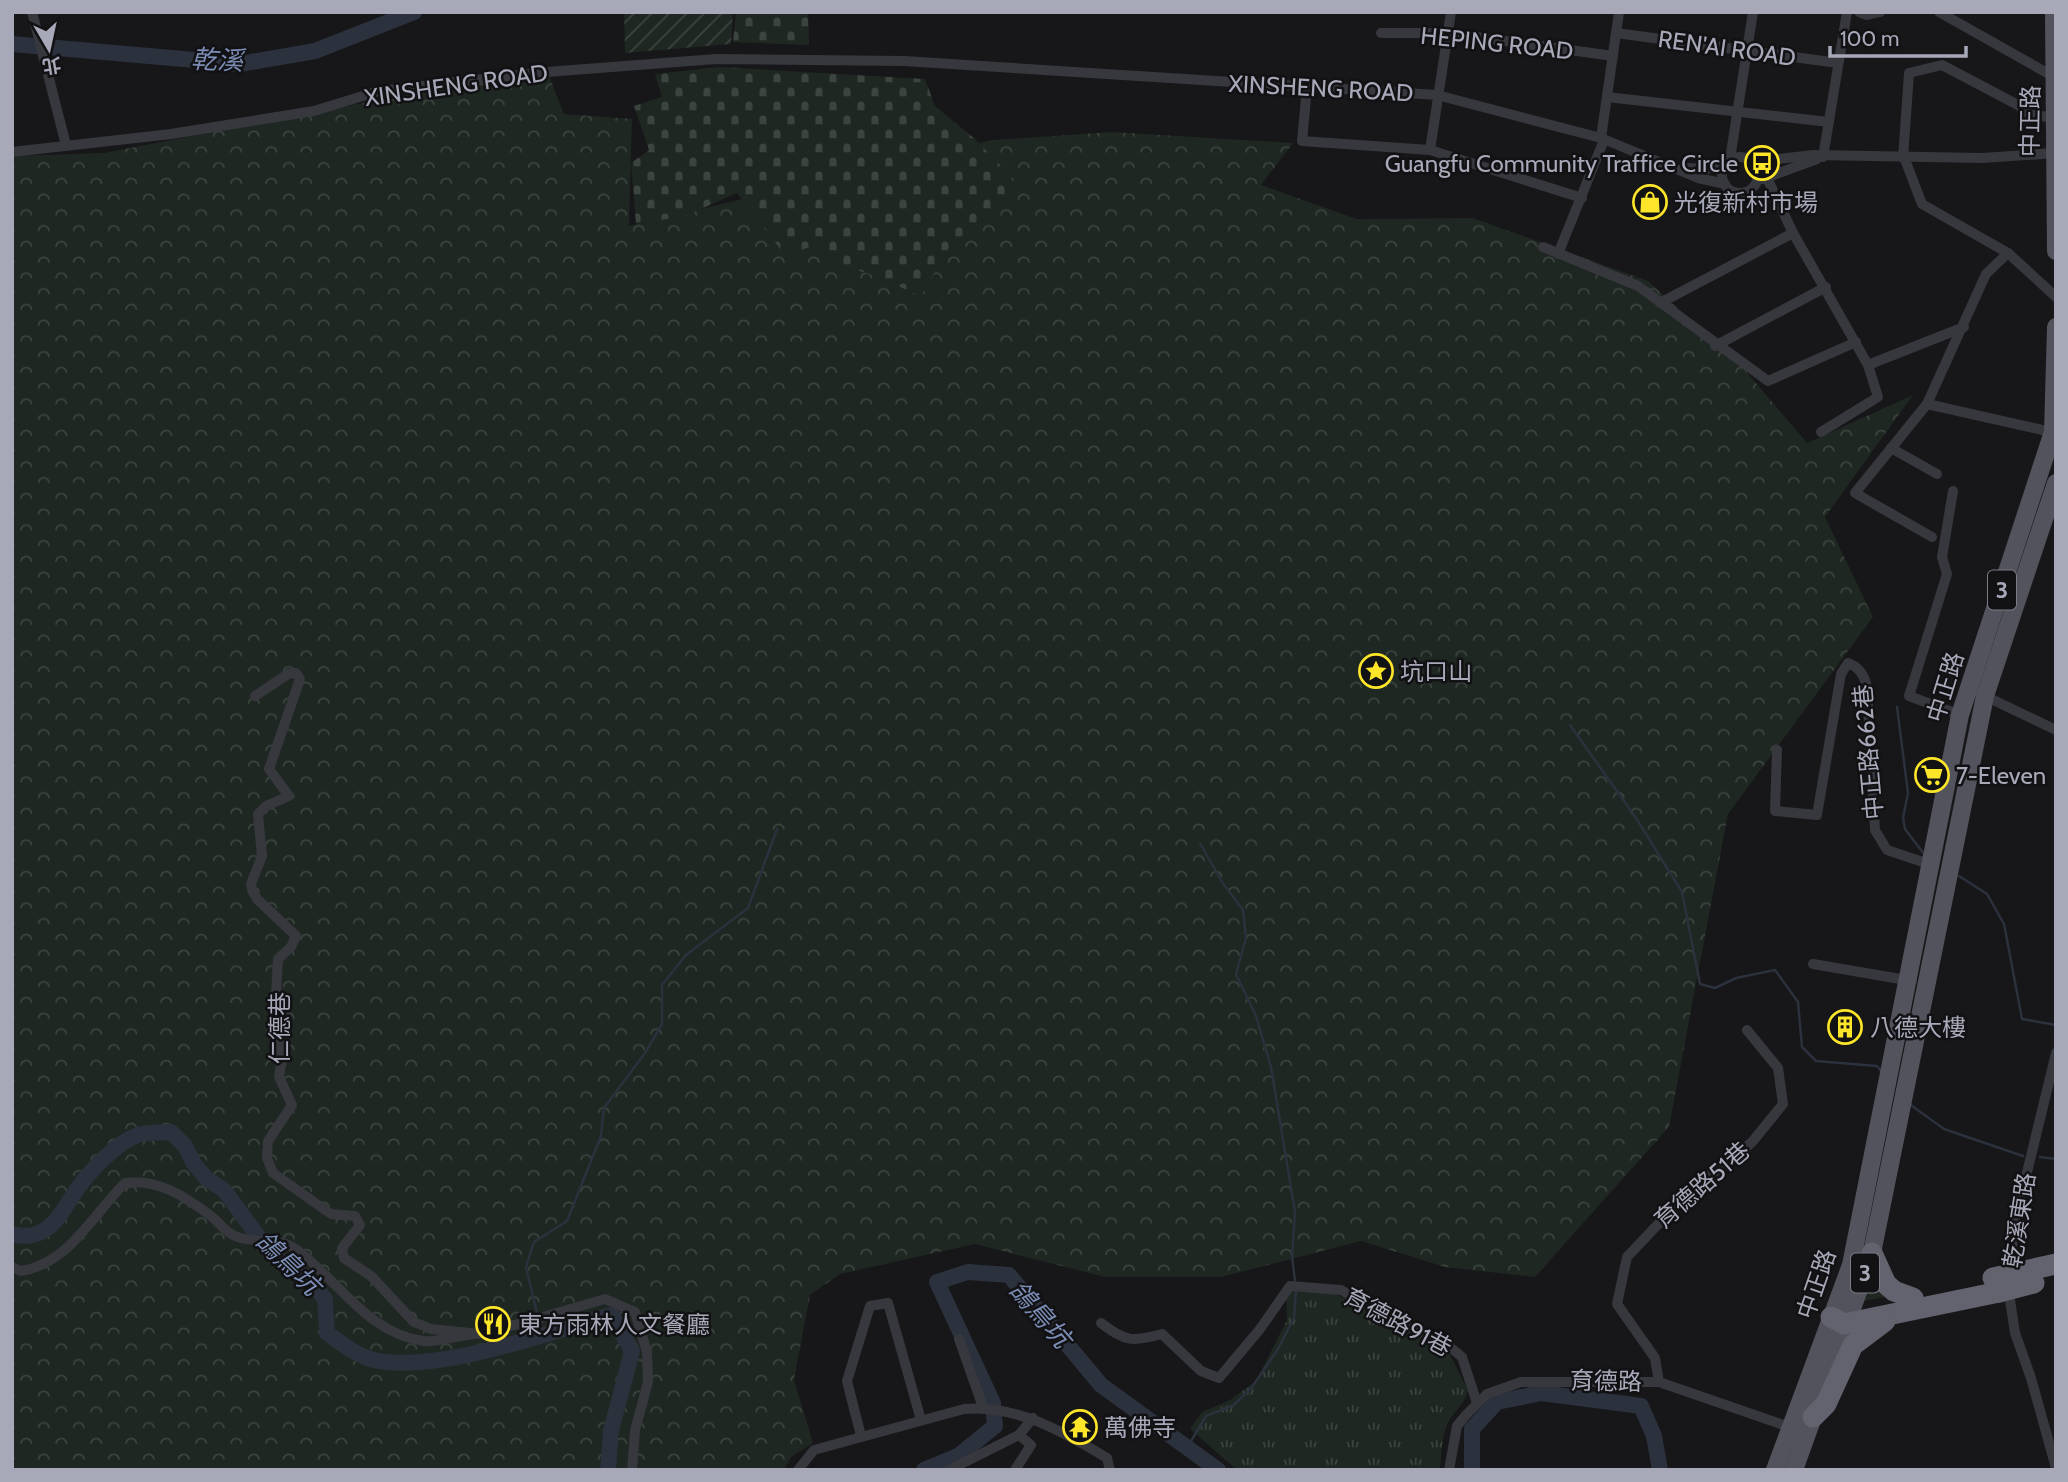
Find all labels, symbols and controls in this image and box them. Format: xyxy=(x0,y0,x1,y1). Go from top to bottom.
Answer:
north arrow xyxy=(14,14,84,84)
scale bar xyxy=(1830,14,1966,58)
street label: HEPING ROAD xyxy=(1419,21,1575,65)
street label: REN'AI ROAD xyxy=(1656,24,1798,72)
text: 100 m xyxy=(1840,26,1899,51)
water label: 乾溪 xyxy=(190,43,248,77)
text: 北 xyxy=(40,52,63,78)
street label: XINSHENG ROAD xyxy=(362,58,550,112)
street label: XINSHENG ROAD xyxy=(1228,69,1414,107)
street label: 中正路 xyxy=(2015,85,2045,157)
bus stop icon: Guangfu Community Traffice Circle xyxy=(1743,144,1781,182)
place label: Guangfu Community Traffice Circle xyxy=(1385,149,1738,178)
shop icon: 光復新村市場 xyxy=(1631,183,1669,221)
place label: 光復新村市場 xyxy=(1674,188,1818,217)
road number: 3 xyxy=(1988,570,2016,610)
street label: 中正路 xyxy=(1921,648,1969,726)
place icon: 坑口山 xyxy=(1357,652,1395,690)
place label: 坑口山 xyxy=(1400,657,1472,686)
street label: 中正路662巷 xyxy=(1848,683,1888,821)
supermarket icon: 7-Eleven xyxy=(1913,756,1951,794)
place label: 7-Eleven xyxy=(1956,761,2046,790)
street label: 仁德巷 xyxy=(265,992,294,1064)
building icon: 八德大樓 xyxy=(1826,1008,1864,1046)
place label: 八德大樓 xyxy=(1870,1013,1966,1042)
street label: 育德路51巷 xyxy=(1648,1136,1756,1234)
street label: 乾溪東路 xyxy=(1997,1170,2041,1270)
water label: 鴿鳥坑 xyxy=(249,1224,330,1304)
street label: 中正路 xyxy=(1791,1245,1841,1323)
road number: 3 xyxy=(1851,1254,1879,1292)
water label: 鴿鳥坑 xyxy=(1002,1274,1080,1357)
street label: 育德路91巷 xyxy=(1339,1282,1457,1362)
restaurant icon: 東方雨林人文餐廳 xyxy=(474,1305,512,1343)
place label: 東方雨林人文餐廳 xyxy=(518,1310,710,1339)
street label: 育德路 xyxy=(1570,1366,1642,1396)
temple icon: 萬佛寺 xyxy=(1061,1408,1099,1446)
place label: 萬佛寺 xyxy=(1104,1413,1176,1442)

